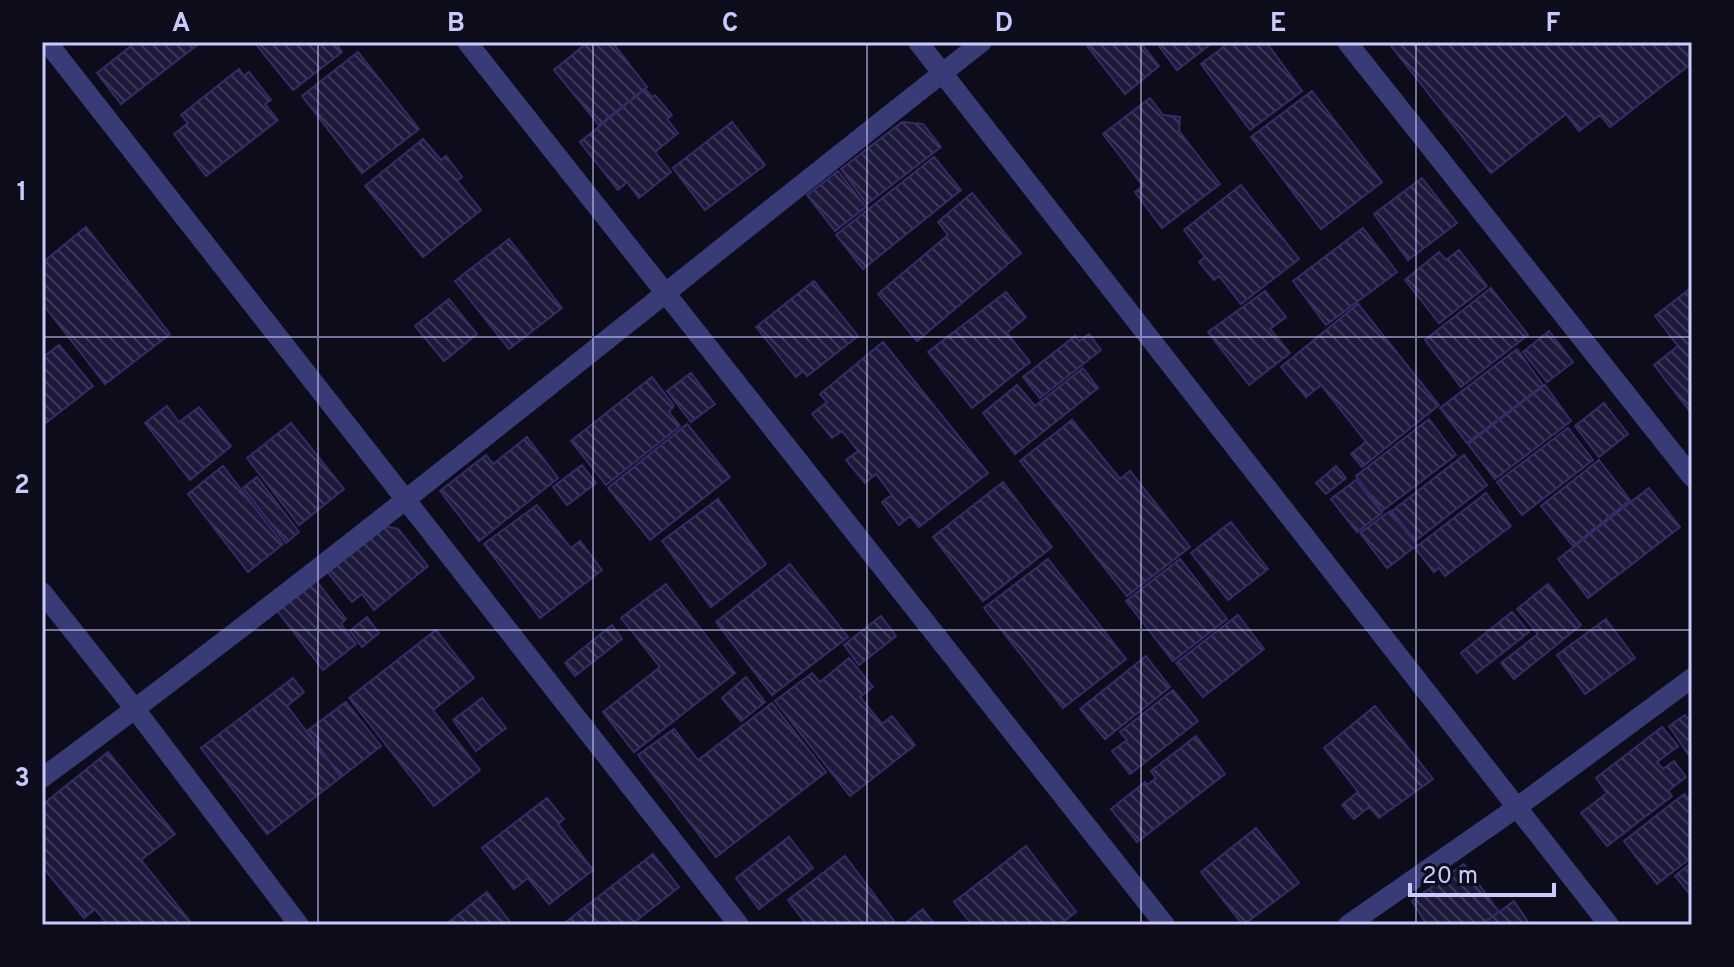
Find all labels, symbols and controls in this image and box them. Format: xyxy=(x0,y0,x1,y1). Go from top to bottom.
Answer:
text: A xyxy=(172,8,190,41)
text: B xyxy=(447,8,465,41)
text: C xyxy=(722,8,738,41)
text: D xyxy=(995,8,1013,41)
text: E xyxy=(1270,8,1286,41)
text: F xyxy=(1546,8,1561,41)
text: 1 xyxy=(17,177,27,210)
text: 2 xyxy=(14,470,30,503)
text: 3 xyxy=(14,763,30,796)
scale bar xyxy=(1410,847,1554,897)
text: 20 m xyxy=(1422,862,1478,892)

